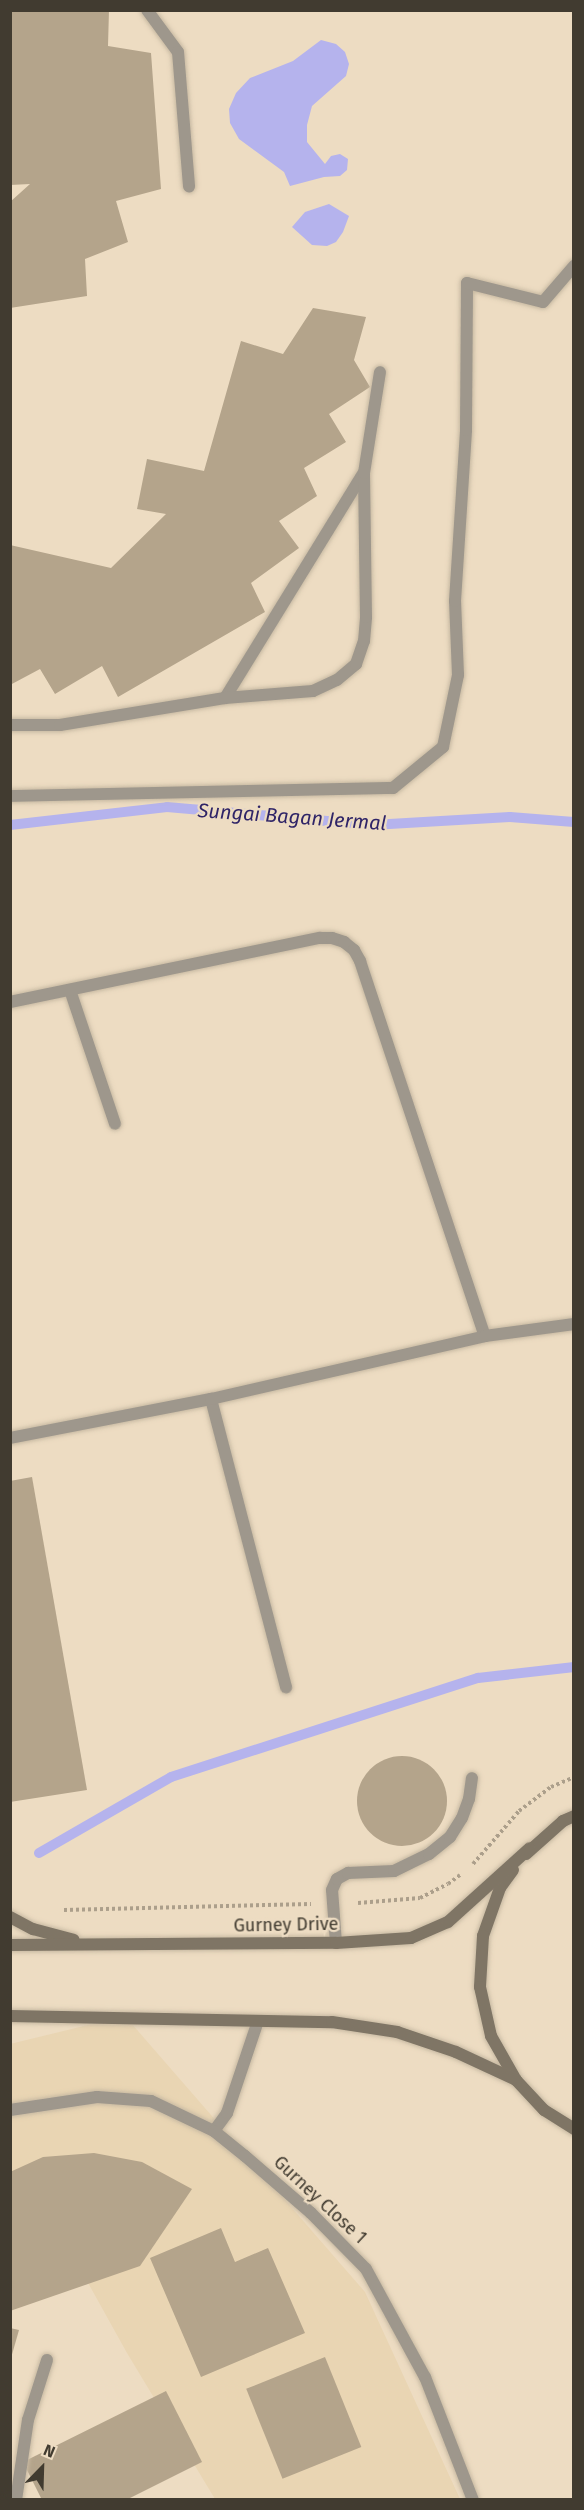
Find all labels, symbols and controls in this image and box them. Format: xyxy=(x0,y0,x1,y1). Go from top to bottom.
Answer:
water label: Sungai Bagan Jermal xyxy=(197,798,387,836)
street label: Gurney Drive xyxy=(233,1913,339,1937)
street label: Gurney Close 1 xyxy=(269,2151,371,2249)
north arrow xyxy=(12,2438,72,2498)
text: N xyxy=(41,2440,58,2462)

